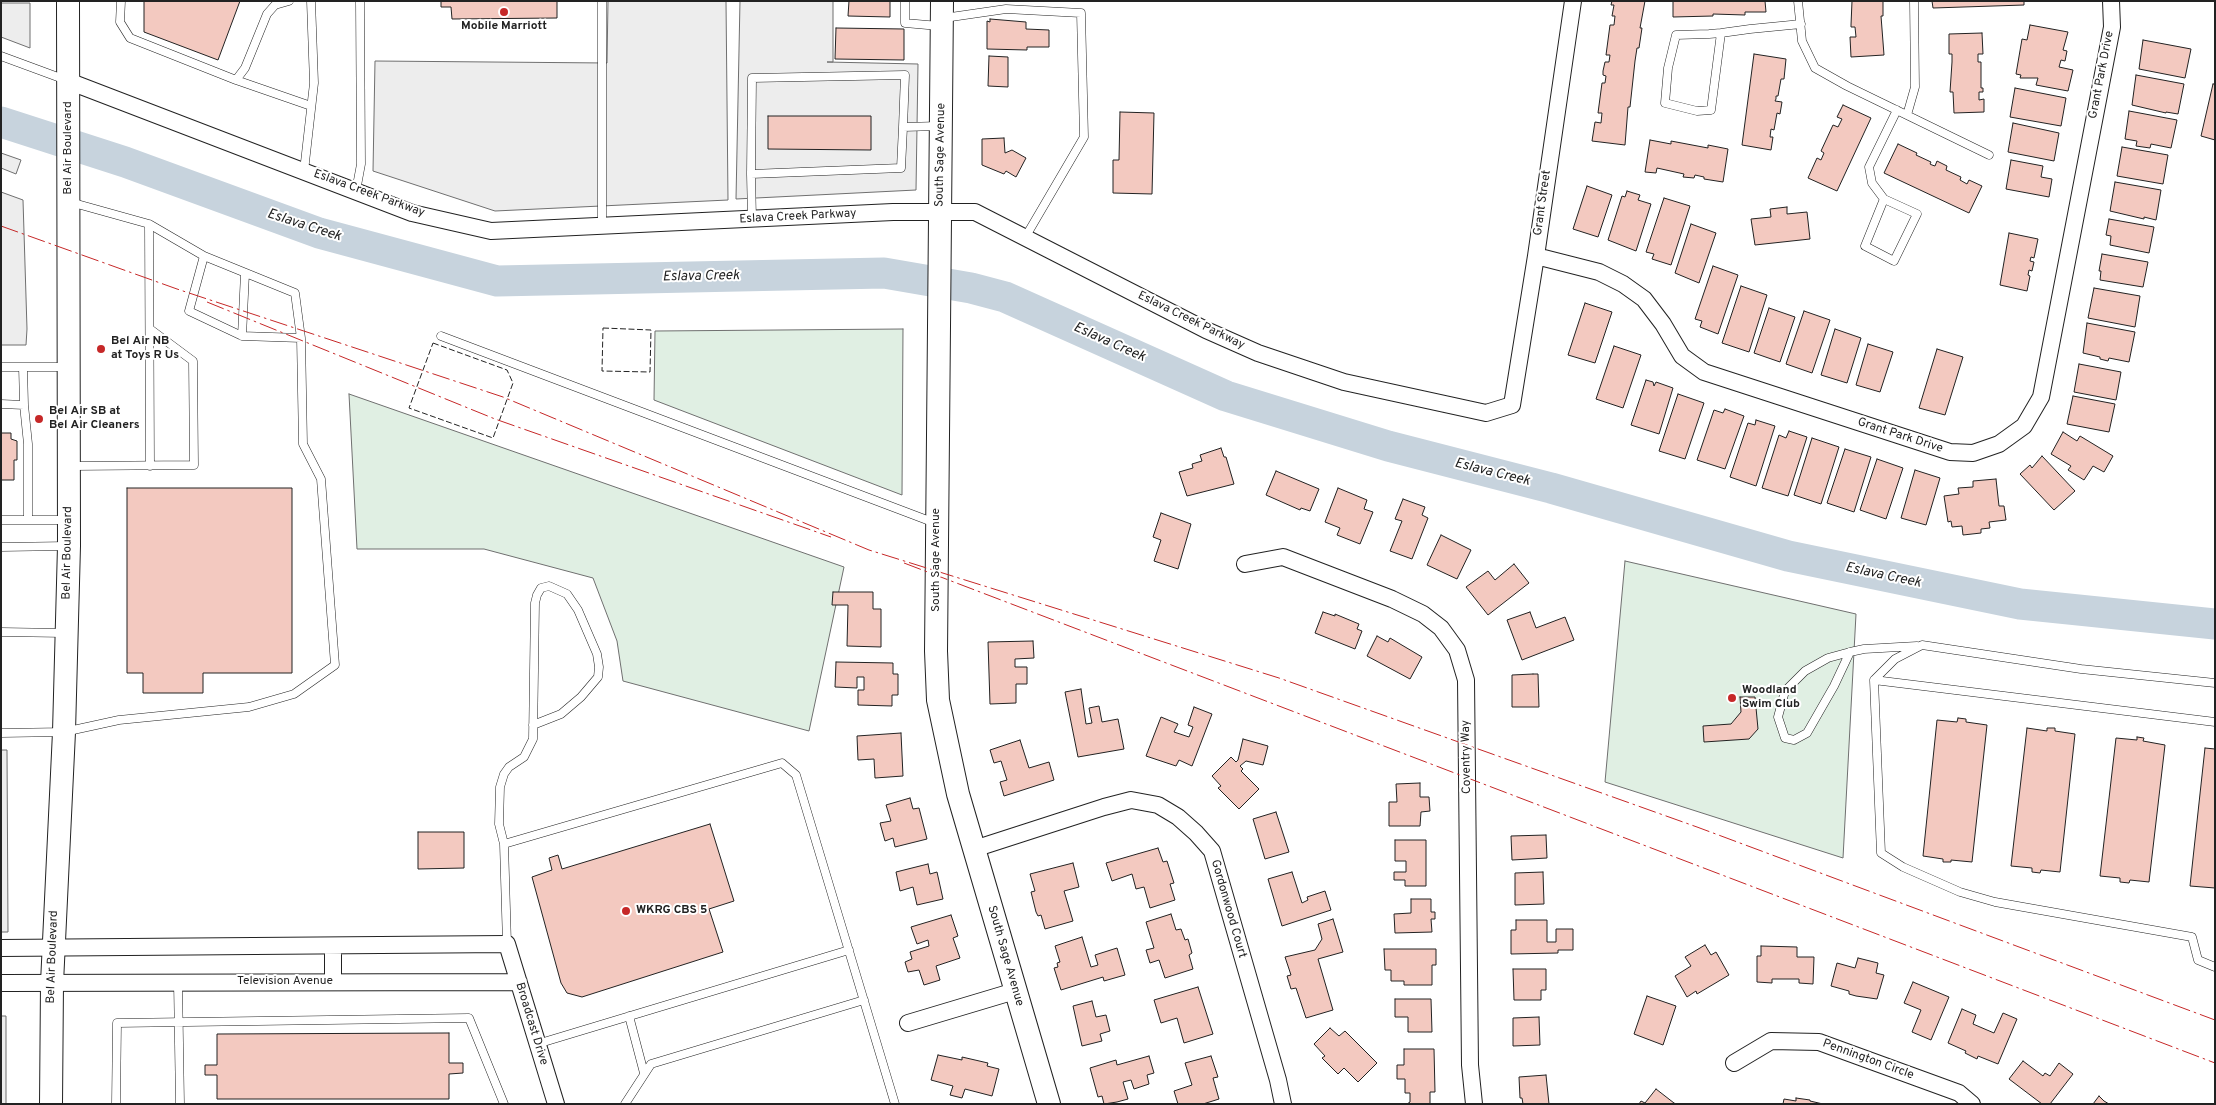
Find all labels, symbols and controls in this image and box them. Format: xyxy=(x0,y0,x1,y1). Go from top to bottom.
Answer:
marker: Mobile Marriott xyxy=(498,6,510,18)
place label: Mobile Marriott xyxy=(461,20,547,34)
street label: Grant Park Drive xyxy=(2086,30,2118,120)
street label: Bel Air Boulevard xyxy=(62,101,76,195)
street label: South Sage Avenue xyxy=(933,103,949,207)
street label: Eslava Creek Parkway xyxy=(311,167,427,221)
street label: Grant Street xyxy=(1531,169,1555,237)
water label: Eslava Creek xyxy=(265,206,343,246)
street label: Eslava Creek Parkway xyxy=(739,207,857,227)
water label: Eslava Creek xyxy=(662,268,740,286)
street label: Eslava Creek Parkway xyxy=(1135,289,1247,353)
water label: Eslava Creek xyxy=(1070,320,1148,366)
place label: Bel Air NB at Toys R Us xyxy=(111,335,179,363)
marker: Bel Air NB at Toys R Us xyxy=(95,343,107,355)
place label: Bel Air SB at Bel Air Cleaners xyxy=(49,405,140,433)
marker: Bel Air SB at Bel Air Cleaners xyxy=(33,413,45,425)
street label: Grant Park Drive xyxy=(1855,415,1945,457)
water label: Eslava Creek xyxy=(1453,456,1531,490)
street label: Bel Air Boulevard xyxy=(60,506,76,600)
street label: South Sage Avenue xyxy=(930,508,944,612)
water label: Eslava Creek xyxy=(1844,560,1922,592)
place label: Woodland Swim Club xyxy=(1742,684,1800,712)
marker: Woodland Swim Club xyxy=(1726,692,1738,704)
street label: Coventry Way xyxy=(1459,720,1475,794)
street label: Gordonwood Court xyxy=(1207,858,1249,960)
place label: WKRG CBS 5 xyxy=(636,904,707,918)
street label: South Sage Avenue xyxy=(984,904,1026,1008)
marker: WKRG CBS 5 xyxy=(620,905,632,917)
street label: Bel Air Boulevard xyxy=(44,910,62,1004)
street label: Television Avenue xyxy=(237,975,333,989)
street label: Broadcast Drive xyxy=(512,981,550,1067)
street label: Pennington Circle xyxy=(1820,1037,1916,1083)

